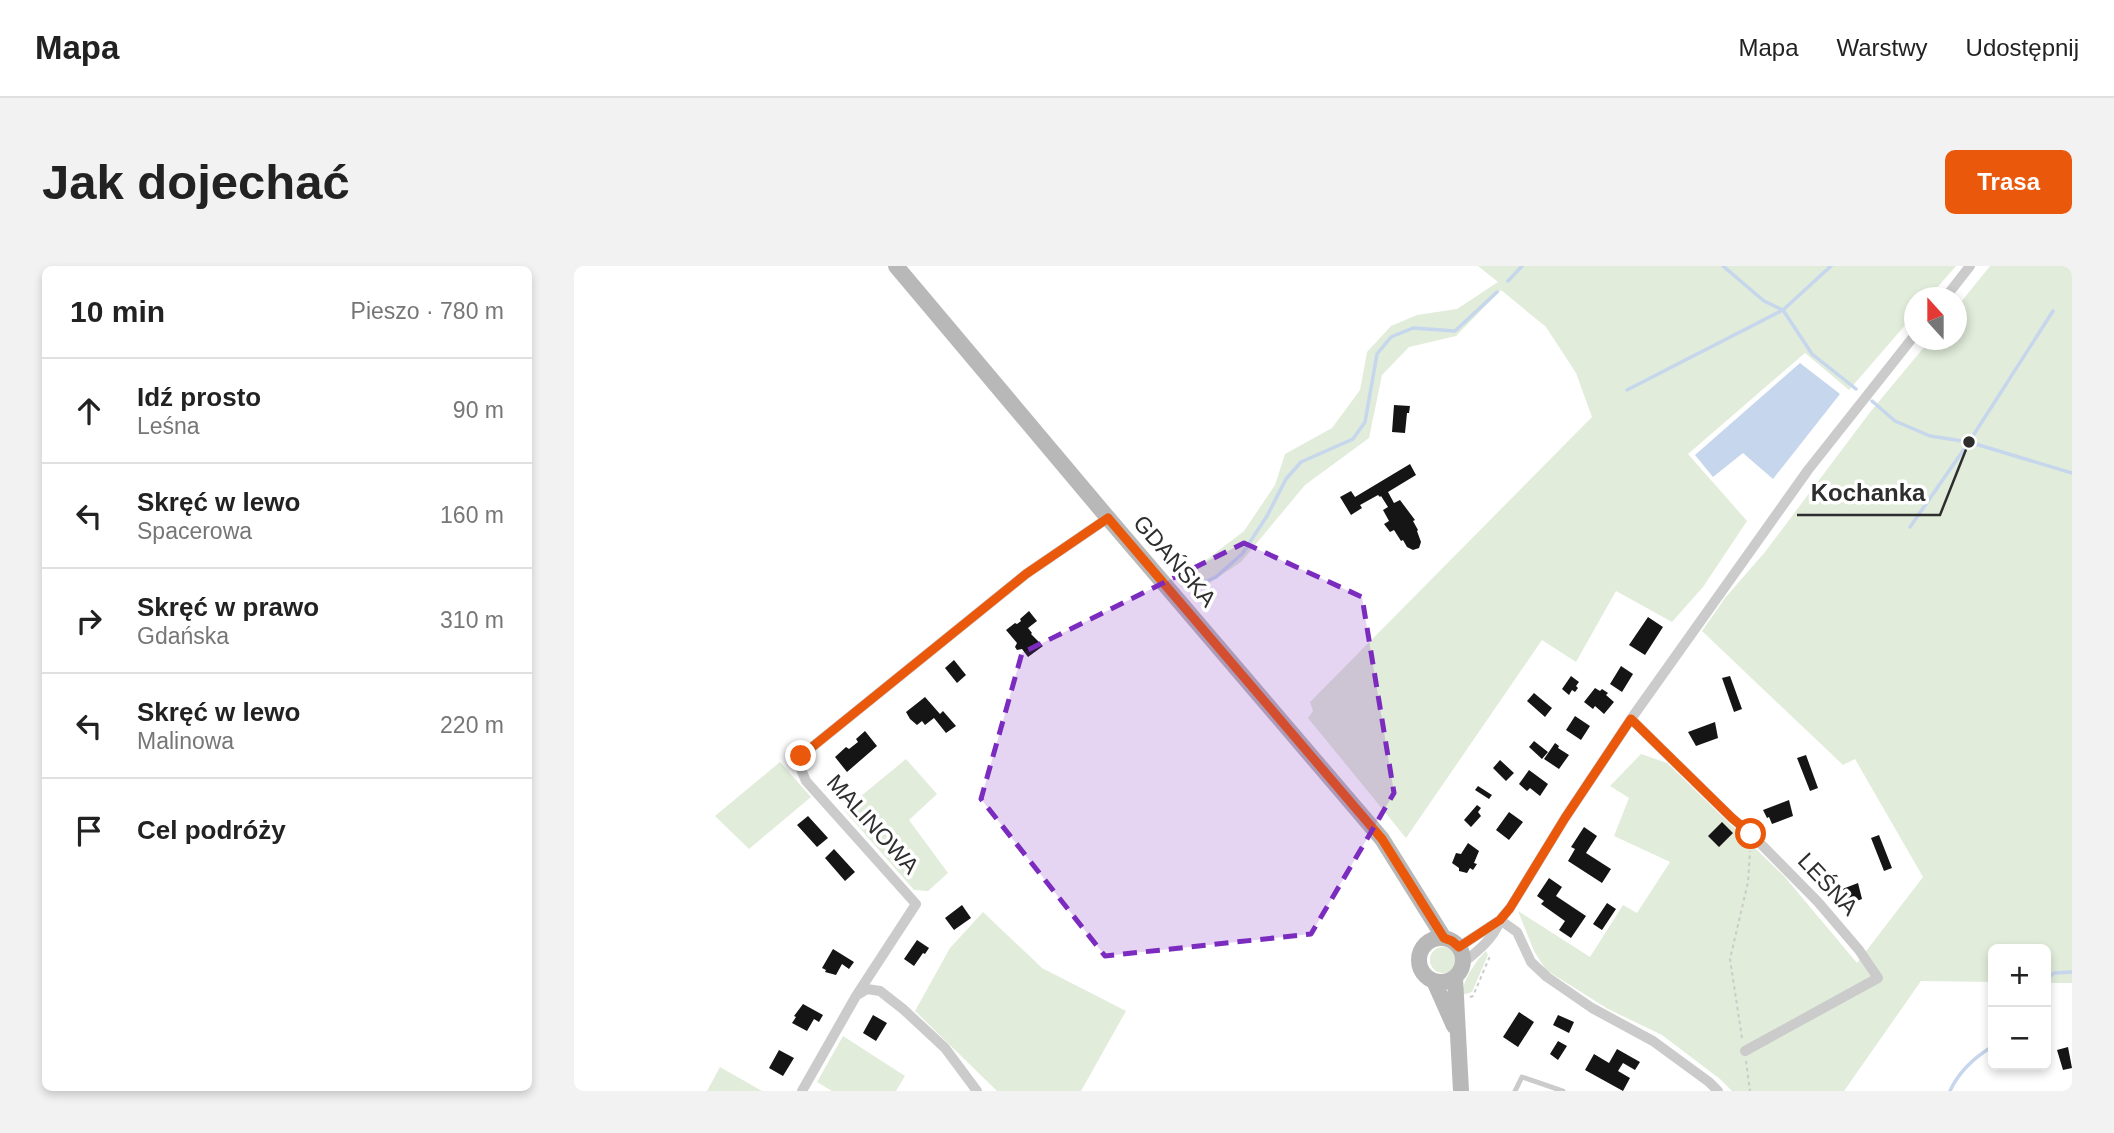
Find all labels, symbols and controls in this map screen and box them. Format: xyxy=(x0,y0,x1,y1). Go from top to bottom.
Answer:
text: Mapa xyxy=(35,29,119,66)
text: Mapa xyxy=(1738,34,1798,61)
text: Warstwy xyxy=(1836,34,1928,61)
text: Udostępnij xyxy=(1966,34,2079,61)
button: Trasa xyxy=(1945,150,2072,214)
text: Jak dojechać xyxy=(42,155,350,209)
north arrow xyxy=(1904,287,1967,350)
text: 10 min xyxy=(70,295,165,328)
text: Pieszo · 780 m xyxy=(351,298,504,324)
text: Idź prosto xyxy=(137,382,261,412)
icon: ahead xyxy=(70,392,108,430)
text: 90 m xyxy=(453,397,504,423)
text: Leśna xyxy=(137,413,200,439)
callout: Kochanka xyxy=(1797,470,1940,515)
text: Kochanka xyxy=(1811,479,1926,506)
text: Skręć w lewo xyxy=(137,487,300,517)
icon: left xyxy=(70,497,108,535)
text: 160 m xyxy=(440,502,504,528)
street label: GDAŃSKA xyxy=(1128,510,1222,612)
text: Spacerowa xyxy=(137,518,252,544)
text: Skręć w prawo xyxy=(137,592,319,622)
icon: right xyxy=(70,602,108,640)
text: 310 m xyxy=(440,607,504,633)
text: Gdańska xyxy=(137,623,229,649)
text: Skręć w lewo xyxy=(137,697,300,727)
icon: left xyxy=(70,707,108,745)
text: 220 m xyxy=(440,712,504,738)
text: Malinowa xyxy=(137,728,234,754)
route end xyxy=(785,740,816,771)
street label: MALINOWA xyxy=(822,769,925,879)
icon: arrive xyxy=(70,812,108,850)
text: Cel podróży xyxy=(137,815,286,845)
route start xyxy=(1735,818,1766,849)
street label: LEŚNA xyxy=(1793,847,1864,921)
map controls xyxy=(1988,944,2051,1070)
button: + xyxy=(1988,944,2051,1007)
button: − xyxy=(1988,1007,2051,1070)

